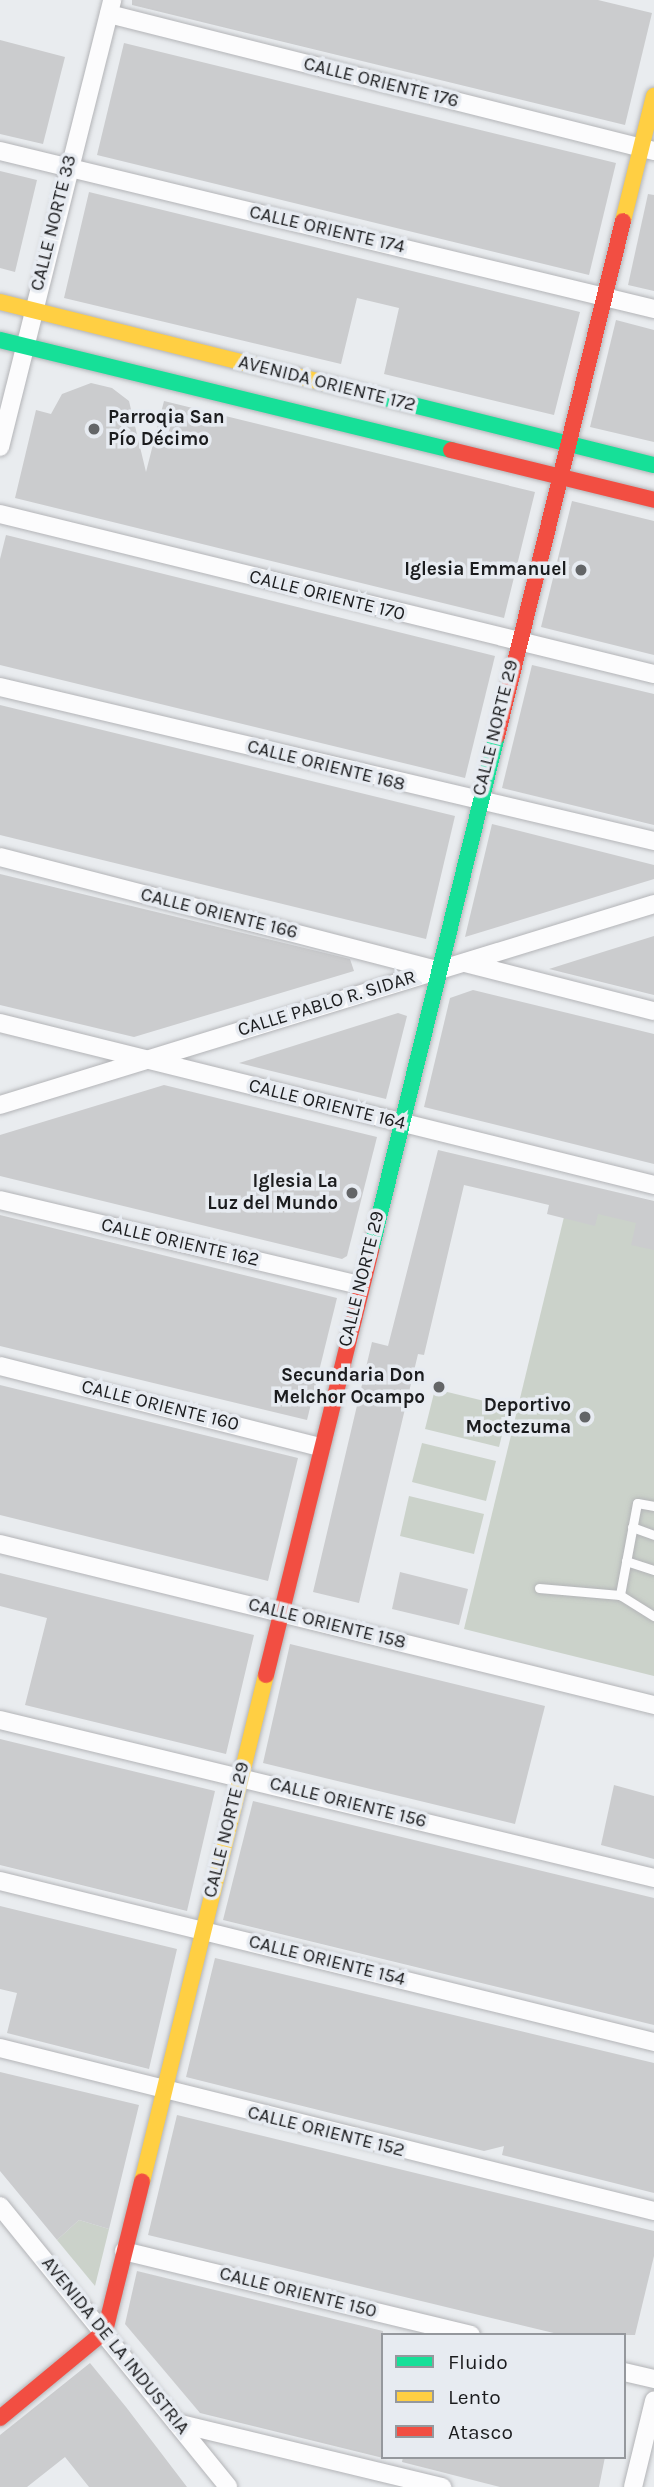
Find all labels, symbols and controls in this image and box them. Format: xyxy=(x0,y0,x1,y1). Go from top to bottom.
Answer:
street label: CALLE ORIENTE 176 xyxy=(301,53,461,113)
street label: CALLE NORTE 33 xyxy=(26,153,82,293)
street label: CALLE ORIENTE 174 xyxy=(247,201,407,259)
street label: AVENIDA ORIENTE 172 xyxy=(236,351,418,417)
place label: Parroqia San Pío Décimo xyxy=(108,407,225,451)
marker: Parroqia San Pío Décimo xyxy=(86,421,102,437)
place label: Iglesia Emmanuel xyxy=(404,559,567,581)
marker: Iglesia Emmanuel xyxy=(573,562,589,578)
street label: CALLE ORIENTE 170 xyxy=(247,566,407,626)
street label: CALLE NORTE 29 xyxy=(468,658,524,798)
street label: CALLE ORIENTE 168 xyxy=(245,735,407,797)
street label: CALLE ORIENTE 166 xyxy=(138,883,300,945)
street label: CALLE PABLO R. SIDAR xyxy=(235,966,419,1042)
street label: CALLE ORIENTE 164 xyxy=(246,1074,408,1136)
place label: Iglesia La Luz del Mundo xyxy=(207,1171,338,1215)
marker: Iglesia La Luz del Mundo xyxy=(344,1185,360,1201)
street label: CALLE NORTE 29 xyxy=(334,1209,390,1349)
street label: CALLE ORIENTE 162 xyxy=(99,1214,261,1272)
place label: Secundaria Don Melchor Ocampo xyxy=(273,1365,425,1409)
street label: CALLE ORIENTE 160 xyxy=(79,1375,241,1437)
marker: Secundaria Don Melchor Ocampo xyxy=(431,1379,447,1395)
place label: Deportivo Moctezuma xyxy=(466,1395,571,1439)
marker: Deportivo Moctezuma xyxy=(577,1409,593,1425)
street label: CALLE ORIENTE 158 xyxy=(246,1593,408,1655)
street label: CALLE NORTE 29 xyxy=(199,1760,255,1900)
street label: CALLE ORIENTE 156 xyxy=(267,1772,429,1834)
street label: CALLE ORIENTE 154 xyxy=(246,1930,408,1992)
street label: CALLE ORIENTE 152 xyxy=(245,2101,407,2163)
street label: AVENIDA DE LA INDUSTRIA xyxy=(36,2252,194,2440)
street label: CALLE ORIENTE 150 xyxy=(217,2262,379,2324)
legend xyxy=(381,2333,626,2459)
text: Fluido xyxy=(448,2350,508,2374)
text: Lento xyxy=(448,2385,501,2409)
text: Atasco xyxy=(448,2420,513,2444)

